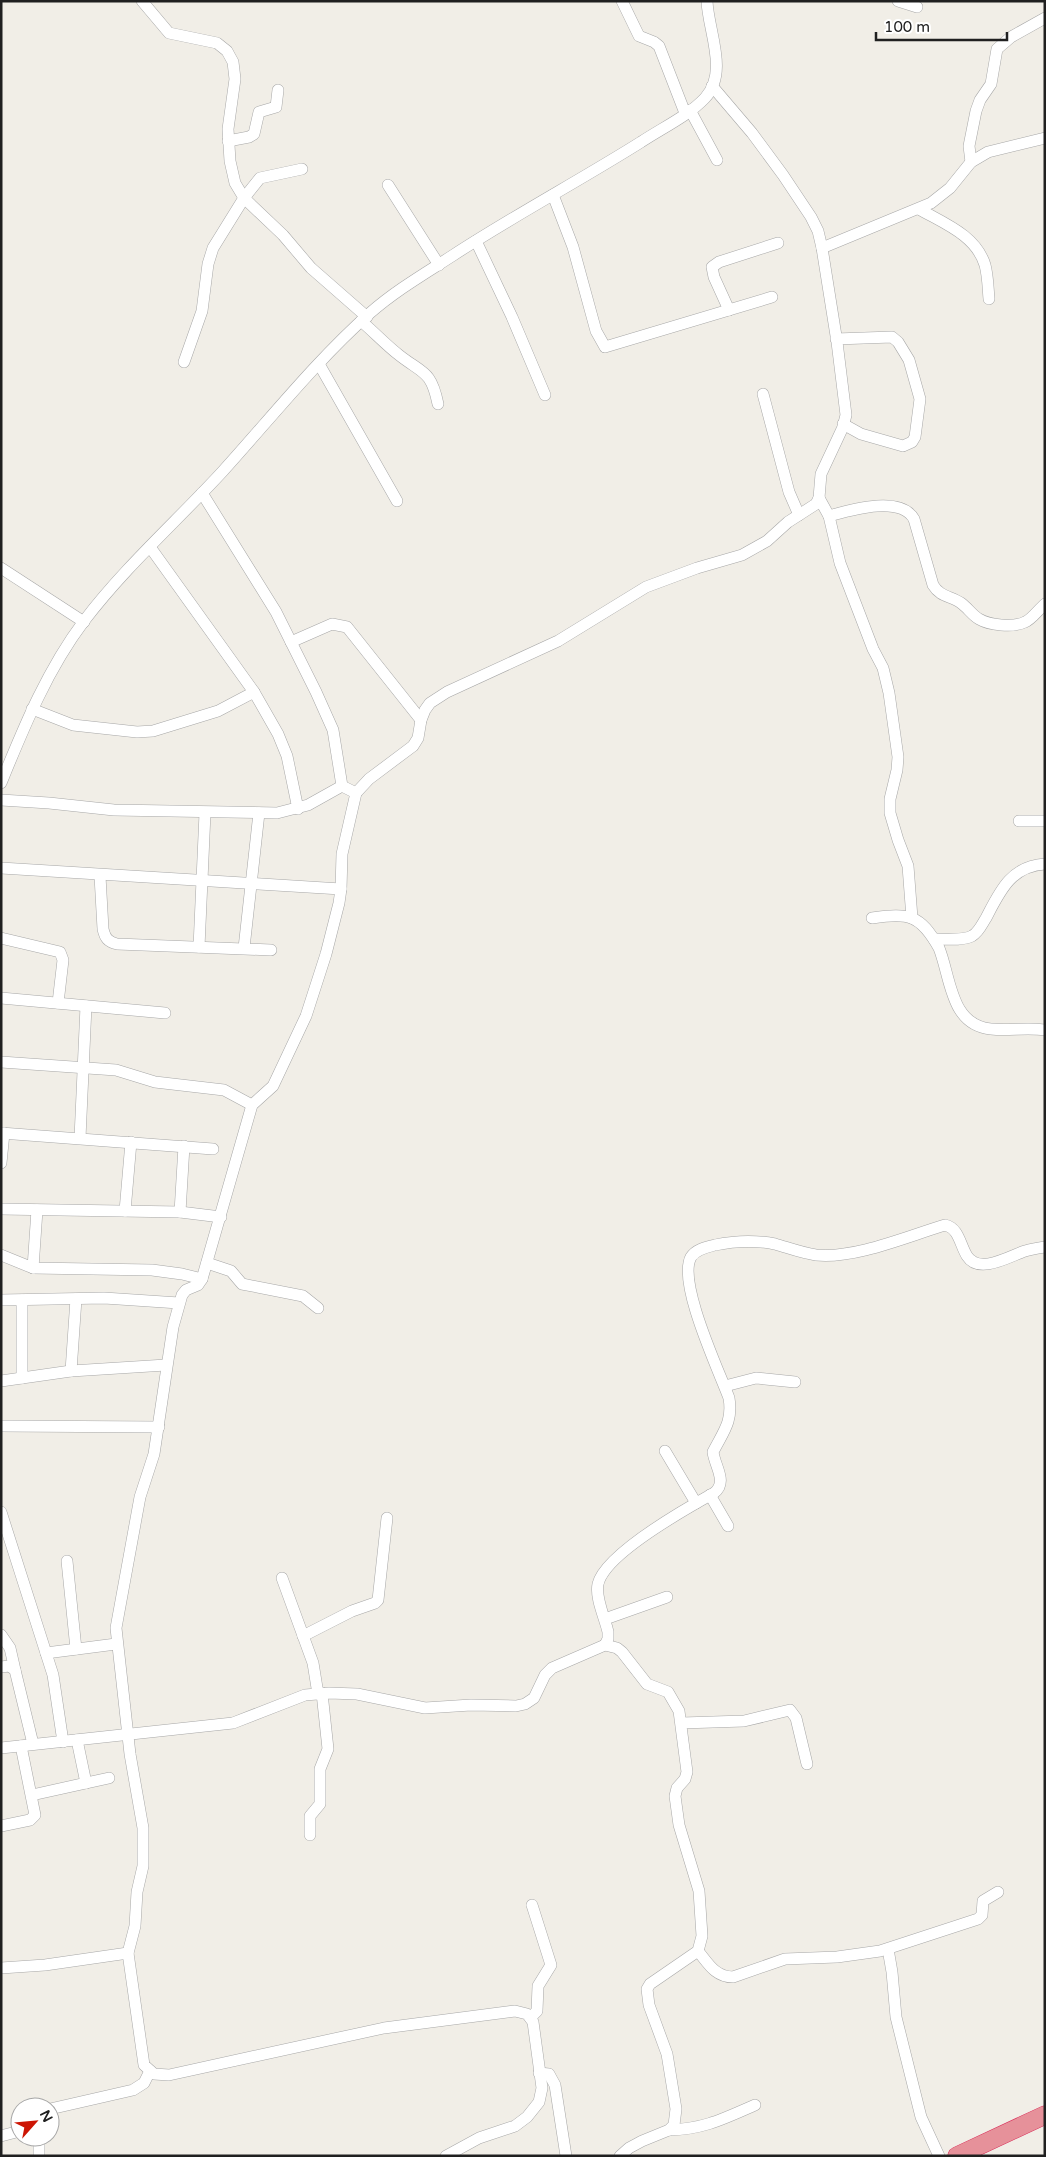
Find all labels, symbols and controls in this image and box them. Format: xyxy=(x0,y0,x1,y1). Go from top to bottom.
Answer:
scale bar xyxy=(876,10,1007,42)
text: 100 m xyxy=(884,18,930,36)
north arrow xyxy=(10,2097,60,2147)
text: N xyxy=(36,2107,56,2125)

